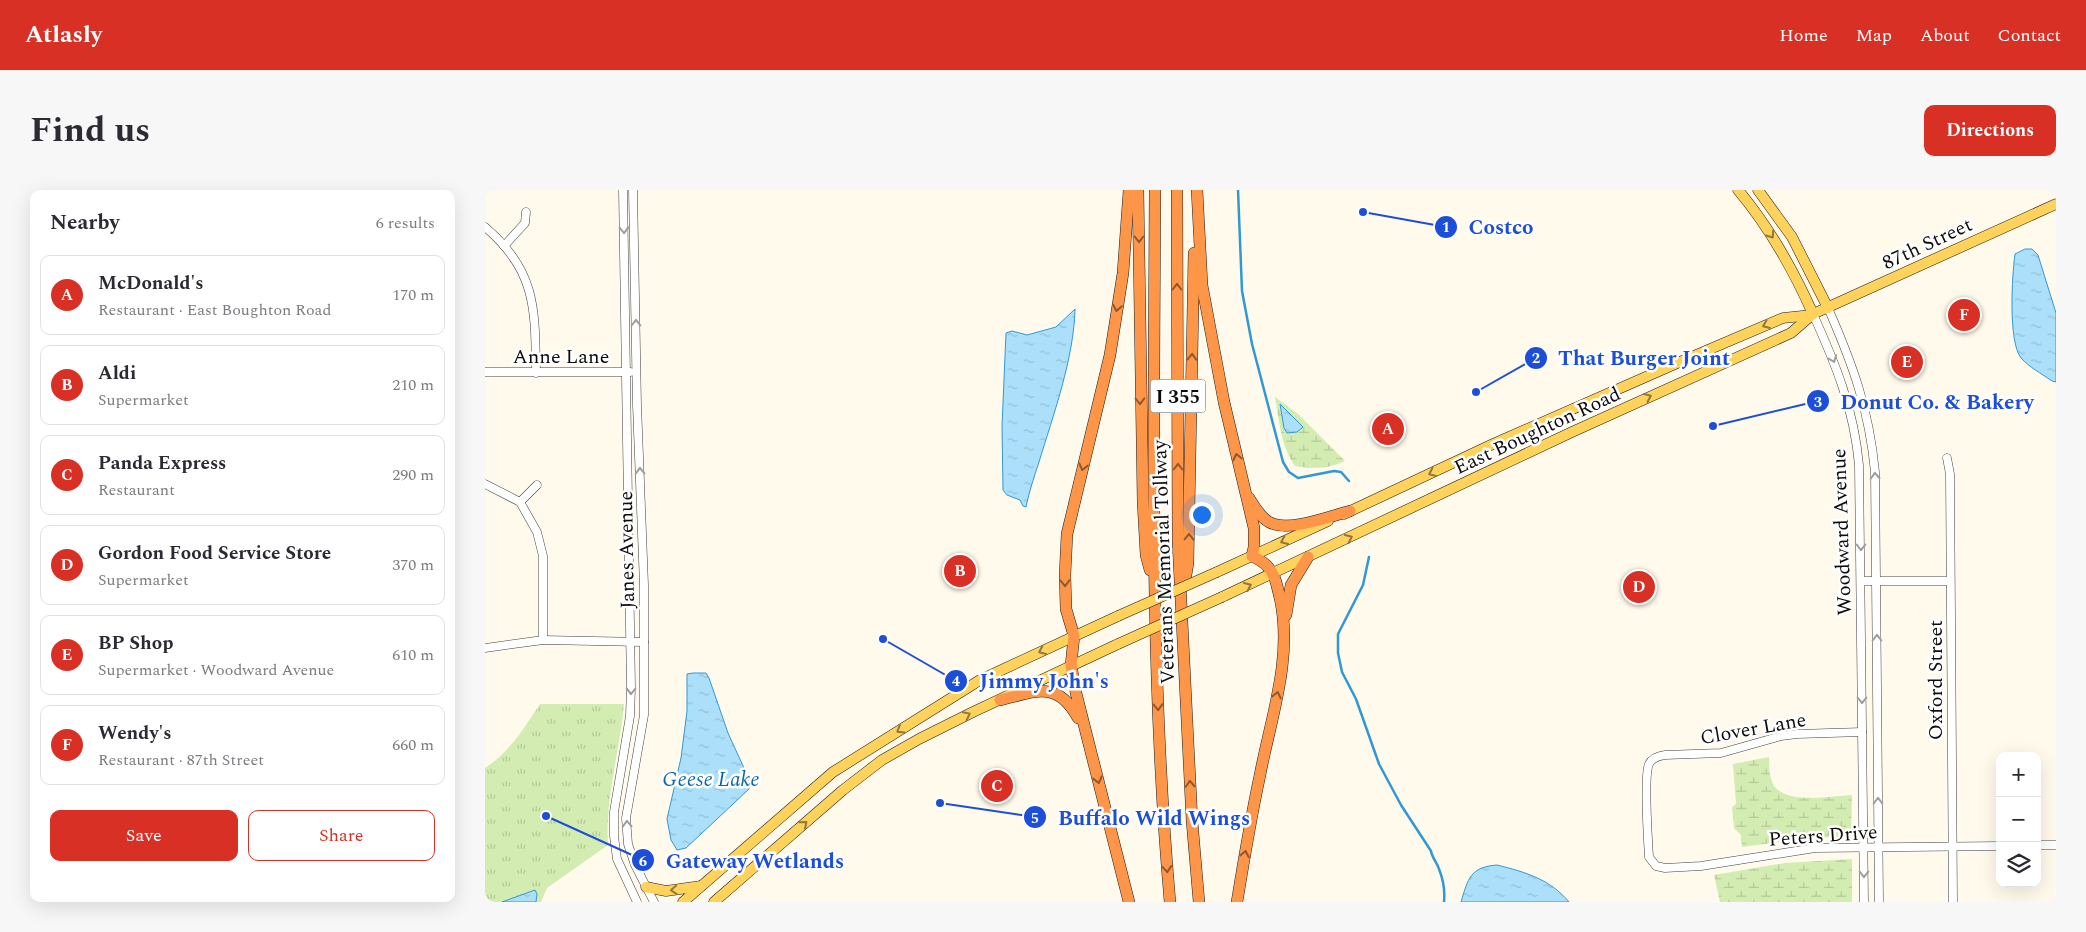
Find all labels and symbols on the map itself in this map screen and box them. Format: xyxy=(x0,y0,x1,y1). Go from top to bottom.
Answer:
callout: Costco xyxy=(1434,209,1544,245)
street label: 87th Street xyxy=(1877,210,1977,278)
text: Costco xyxy=(1468,212,1534,244)
text: 1 xyxy=(1442,216,1450,239)
one-way arrow xyxy=(618,227,629,235)
one-way arrow xyxy=(1765,229,1775,238)
one-way arrow xyxy=(1134,235,1144,243)
one-way arrow xyxy=(1172,282,1182,290)
pin: F xyxy=(1948,296,1980,334)
one-way arrow xyxy=(1113,304,1123,312)
one-way arrow xyxy=(631,319,641,326)
one-way arrow xyxy=(1762,319,1771,329)
callout: That Burger Joint xyxy=(1523,340,1740,376)
street label: Anne Lane xyxy=(513,342,609,372)
text: That Burger Joint xyxy=(1558,343,1730,375)
pin: E xyxy=(1891,343,1923,381)
text: 2 xyxy=(1532,347,1540,370)
one-way arrow xyxy=(1187,353,1197,360)
one-way arrow xyxy=(1827,354,1838,363)
street label: East Boughton Road xyxy=(1449,379,1626,483)
road number: I 355 xyxy=(1151,380,1205,412)
callout: Donut Co. & Bakery xyxy=(1805,383,2044,419)
text: Donut Co. & Bakery xyxy=(1840,387,2035,419)
text: 3 xyxy=(1814,391,1822,414)
one-way arrow xyxy=(1643,392,1652,403)
one-way arrow xyxy=(1135,398,1145,405)
pin: A xyxy=(1372,410,1404,448)
street label: Veterans Memorial Tollway xyxy=(1145,438,1183,685)
street label: Woodward Avenue xyxy=(1824,448,1860,616)
one-way arrow xyxy=(1232,452,1243,461)
one-way arrow xyxy=(1078,462,1089,471)
one-way arrow xyxy=(1173,462,1183,470)
one-way arrow xyxy=(1428,466,1437,477)
one-way arrow xyxy=(635,467,645,474)
one-way arrow xyxy=(1870,472,1880,480)
street label: Janes Avenue xyxy=(611,491,643,609)
your location xyxy=(1189,502,1215,528)
one-way arrow xyxy=(1184,533,1194,540)
one-way arrow xyxy=(1344,534,1353,544)
one-way arrow xyxy=(1281,535,1290,545)
one-way arrow xyxy=(1856,544,1866,551)
pin: B xyxy=(944,552,976,590)
pin: D xyxy=(1623,568,1655,606)
one-way arrow xyxy=(1060,580,1070,587)
one-way arrow xyxy=(1242,582,1251,592)
street label: Oxford Street xyxy=(1921,620,1951,740)
one-way arrow xyxy=(1872,634,1882,642)
one-way arrow xyxy=(1038,645,1047,655)
callout: Jimmy John's xyxy=(944,663,1119,699)
text: Jimmy John's xyxy=(979,666,1109,698)
text: 4 xyxy=(952,670,961,693)
one-way arrow xyxy=(625,687,636,695)
one-way arrow xyxy=(1271,690,1282,699)
one-way arrow xyxy=(1857,696,1867,704)
one-way arrow xyxy=(1153,703,1163,711)
street label: Clover Lane xyxy=(1698,705,1809,753)
one-way arrow xyxy=(962,711,971,721)
one-way arrow xyxy=(897,723,906,733)
water label: Geese Lake xyxy=(662,764,760,796)
pin: C xyxy=(981,767,1013,805)
one-way arrow xyxy=(1092,775,1103,784)
one-way arrow xyxy=(1185,779,1196,787)
one-way arrow xyxy=(1873,797,1883,804)
callout: Buffalo Wild Wings xyxy=(1023,799,1260,835)
text: Buffalo Wild Wings xyxy=(1058,803,1250,835)
text: 5 xyxy=(1031,807,1039,830)
street label: Peters Drive xyxy=(1767,817,1879,855)
one-way arrow xyxy=(622,820,632,828)
one-way arrow xyxy=(798,821,807,830)
callout: Gateway Wetlands xyxy=(631,842,854,878)
text: Gateway Wetlands xyxy=(666,846,844,878)
one-way arrow xyxy=(1239,849,1249,858)
text: 6 xyxy=(639,850,647,873)
one-way arrow xyxy=(1161,865,1172,873)
one-way arrow xyxy=(1859,870,1869,878)
one-way arrow xyxy=(670,885,678,896)

